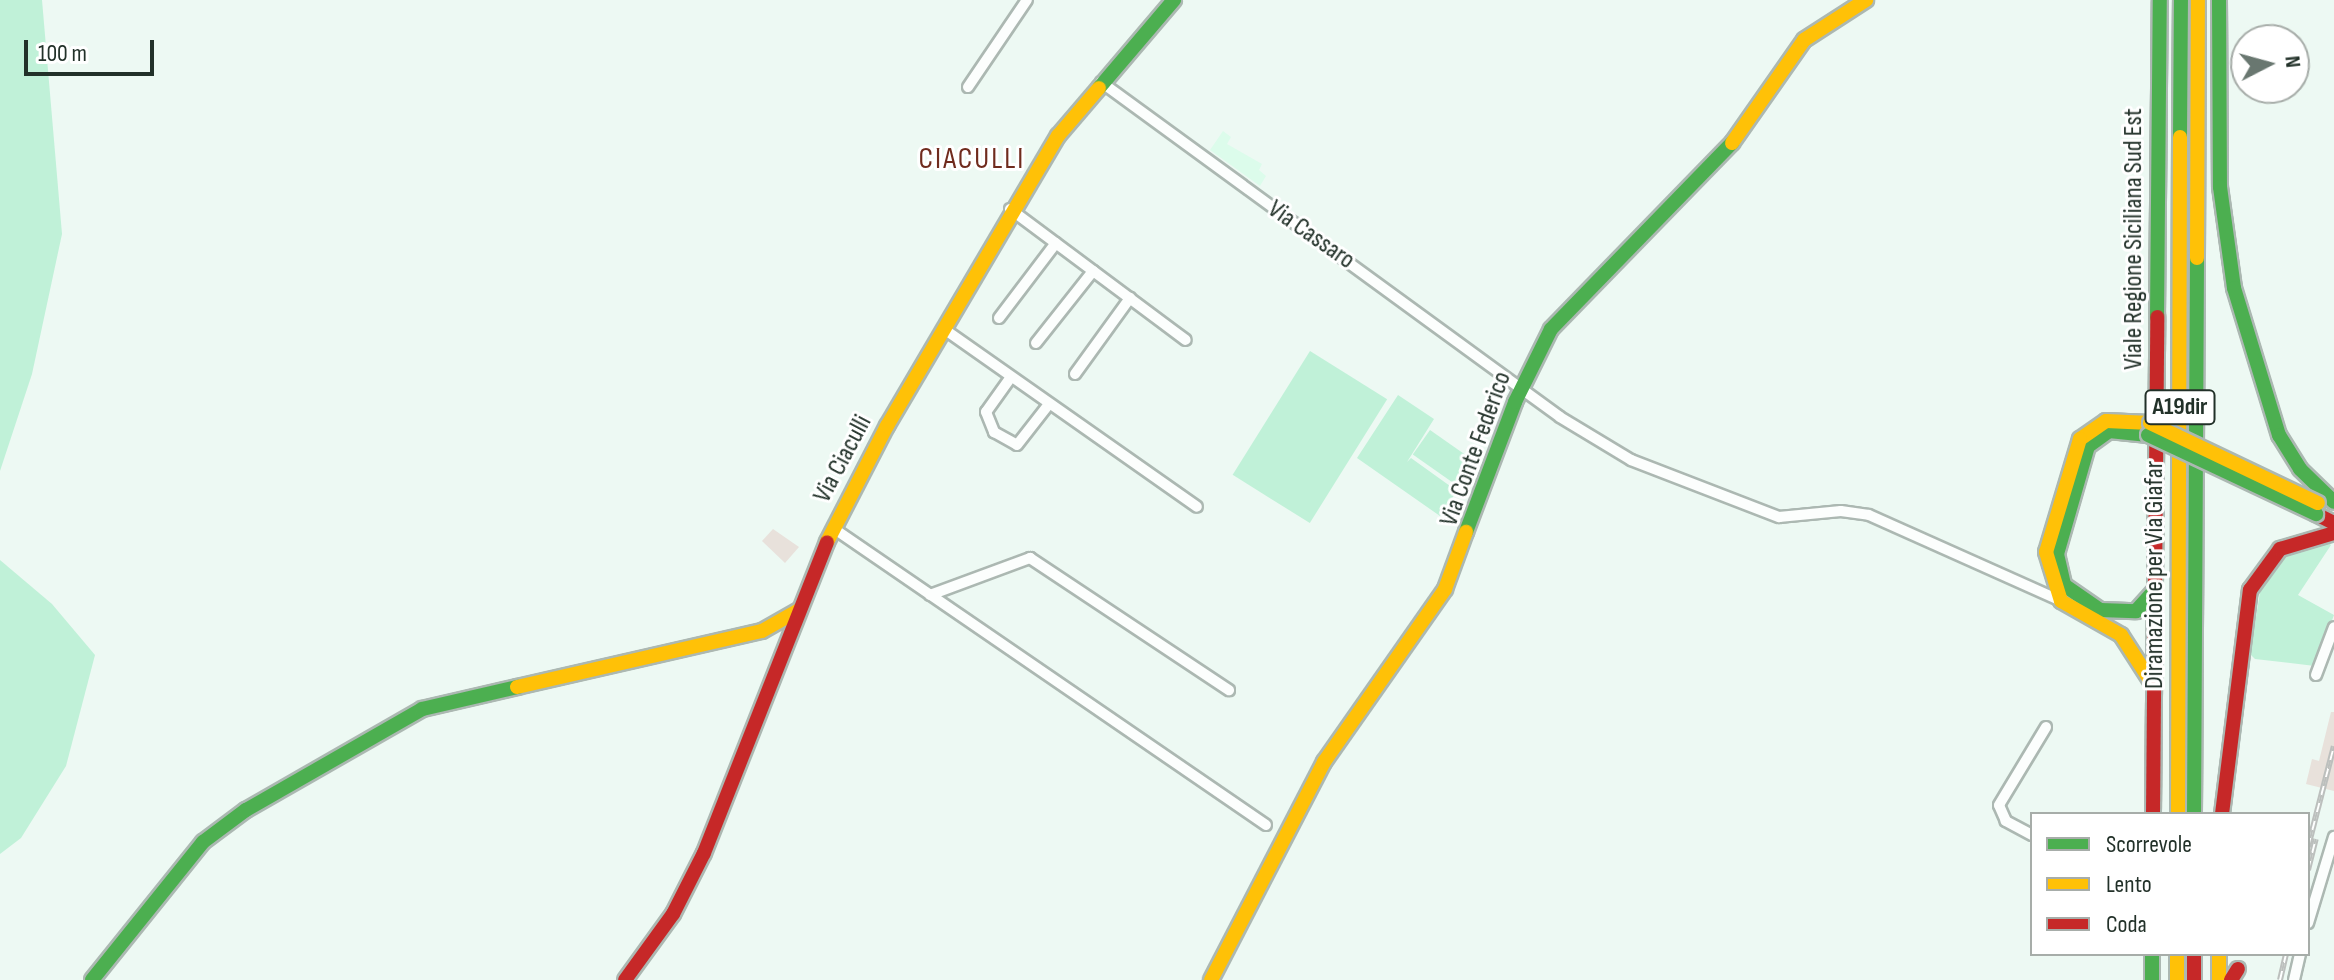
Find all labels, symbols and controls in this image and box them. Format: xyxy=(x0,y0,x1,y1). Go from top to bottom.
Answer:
scale bar xyxy=(28,24,158,74)
north arrow xyxy=(2230,24,2310,104)
text: 100 m xyxy=(38,39,87,68)
text: N xyxy=(2278,54,2306,69)
street label: Viale Regione Siciliana Sud Est xyxy=(2118,108,2150,370)
district label: CIACULLI xyxy=(919,141,1025,177)
street label: Via Cassaro xyxy=(1262,194,1360,276)
street label: Via Conte Federico xyxy=(1434,368,1518,530)
road number: A19dir xyxy=(2144,387,2216,427)
street label: Via Ciaculli xyxy=(807,410,879,508)
street label: Diramazione per Via Giafar xyxy=(2139,461,2171,689)
legend xyxy=(2030,812,2310,956)
text: Scorrevole xyxy=(2106,830,2192,859)
text: Lento xyxy=(2106,870,2152,899)
text: Coda xyxy=(2106,910,2147,939)

